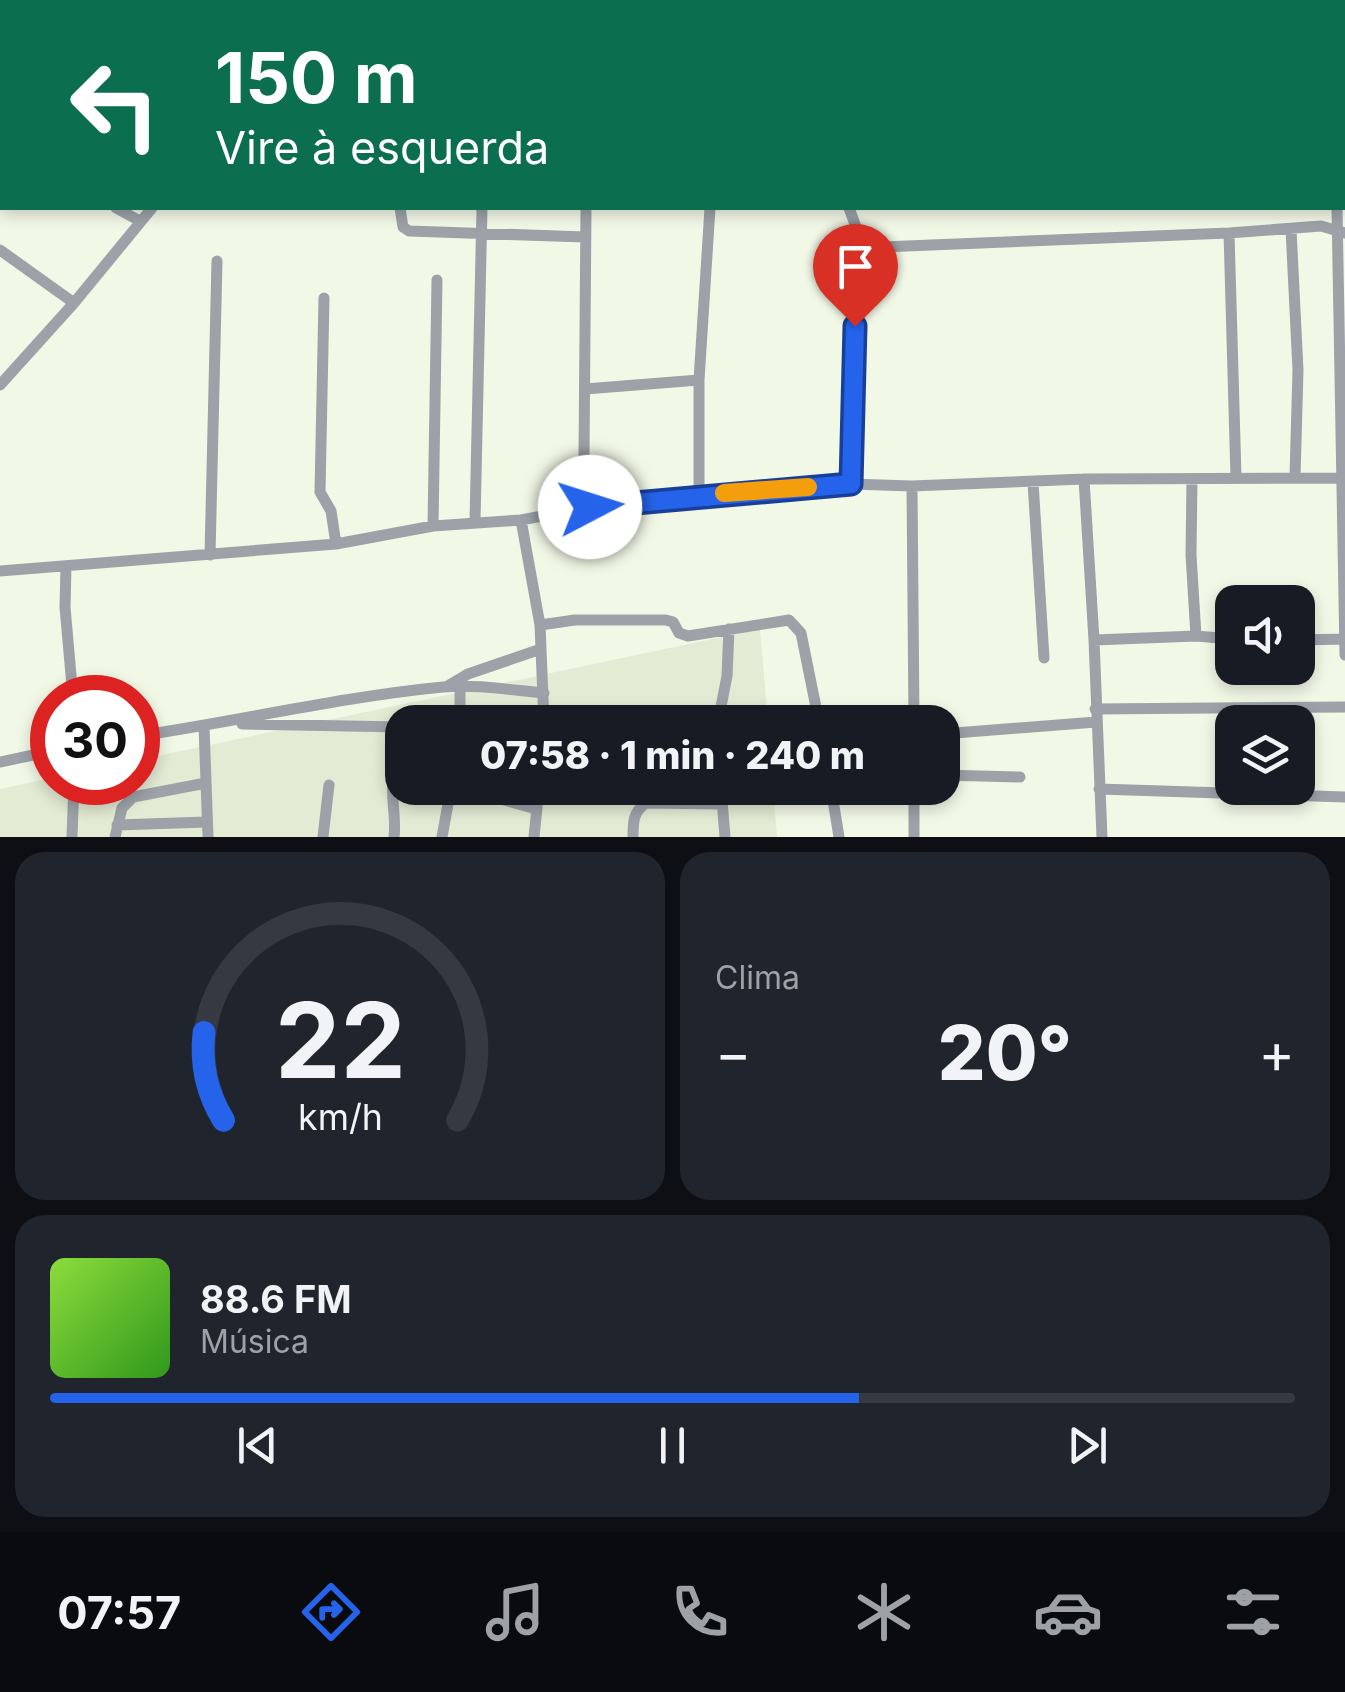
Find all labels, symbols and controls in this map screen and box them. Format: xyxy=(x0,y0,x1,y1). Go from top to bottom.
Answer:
text: 150 m xyxy=(215,35,418,120)
icon: left xyxy=(50,40,180,170)
text: Vire à esquerda xyxy=(215,120,549,175)
pin xyxy=(813,224,898,327)
icon: arrive xyxy=(828,239,883,294)
position arrow xyxy=(538,455,642,559)
map controls xyxy=(1215,585,1315,805)
button: sound xyxy=(1215,585,1315,685)
speed limit sign: 30 xyxy=(30,675,160,805)
button: layers xyxy=(1215,705,1315,805)
text: 07:58 · 1 min · 240 m xyxy=(480,732,865,778)
text: Clima xyxy=(715,958,800,997)
text: 22 xyxy=(274,977,406,1103)
text: 20° xyxy=(938,1007,1072,1098)
text: − xyxy=(715,1020,751,1086)
text: + xyxy=(1259,1020,1295,1086)
text: km/h xyxy=(298,1095,382,1139)
text: 88.6 FM xyxy=(200,1276,352,1322)
text: Música xyxy=(200,1322,309,1361)
icon: previous xyxy=(230,1418,285,1473)
icon: pause xyxy=(645,1418,700,1473)
icon: next xyxy=(1060,1418,1115,1473)
icon: directions xyxy=(296,1577,366,1647)
icon: music xyxy=(480,1577,550,1647)
icon: phone xyxy=(665,1577,735,1647)
icon: climate xyxy=(849,1577,919,1647)
icon: car xyxy=(1033,1577,1103,1647)
icon: filters xyxy=(1218,1577,1288,1647)
text: 07:57 xyxy=(57,1585,181,1640)

